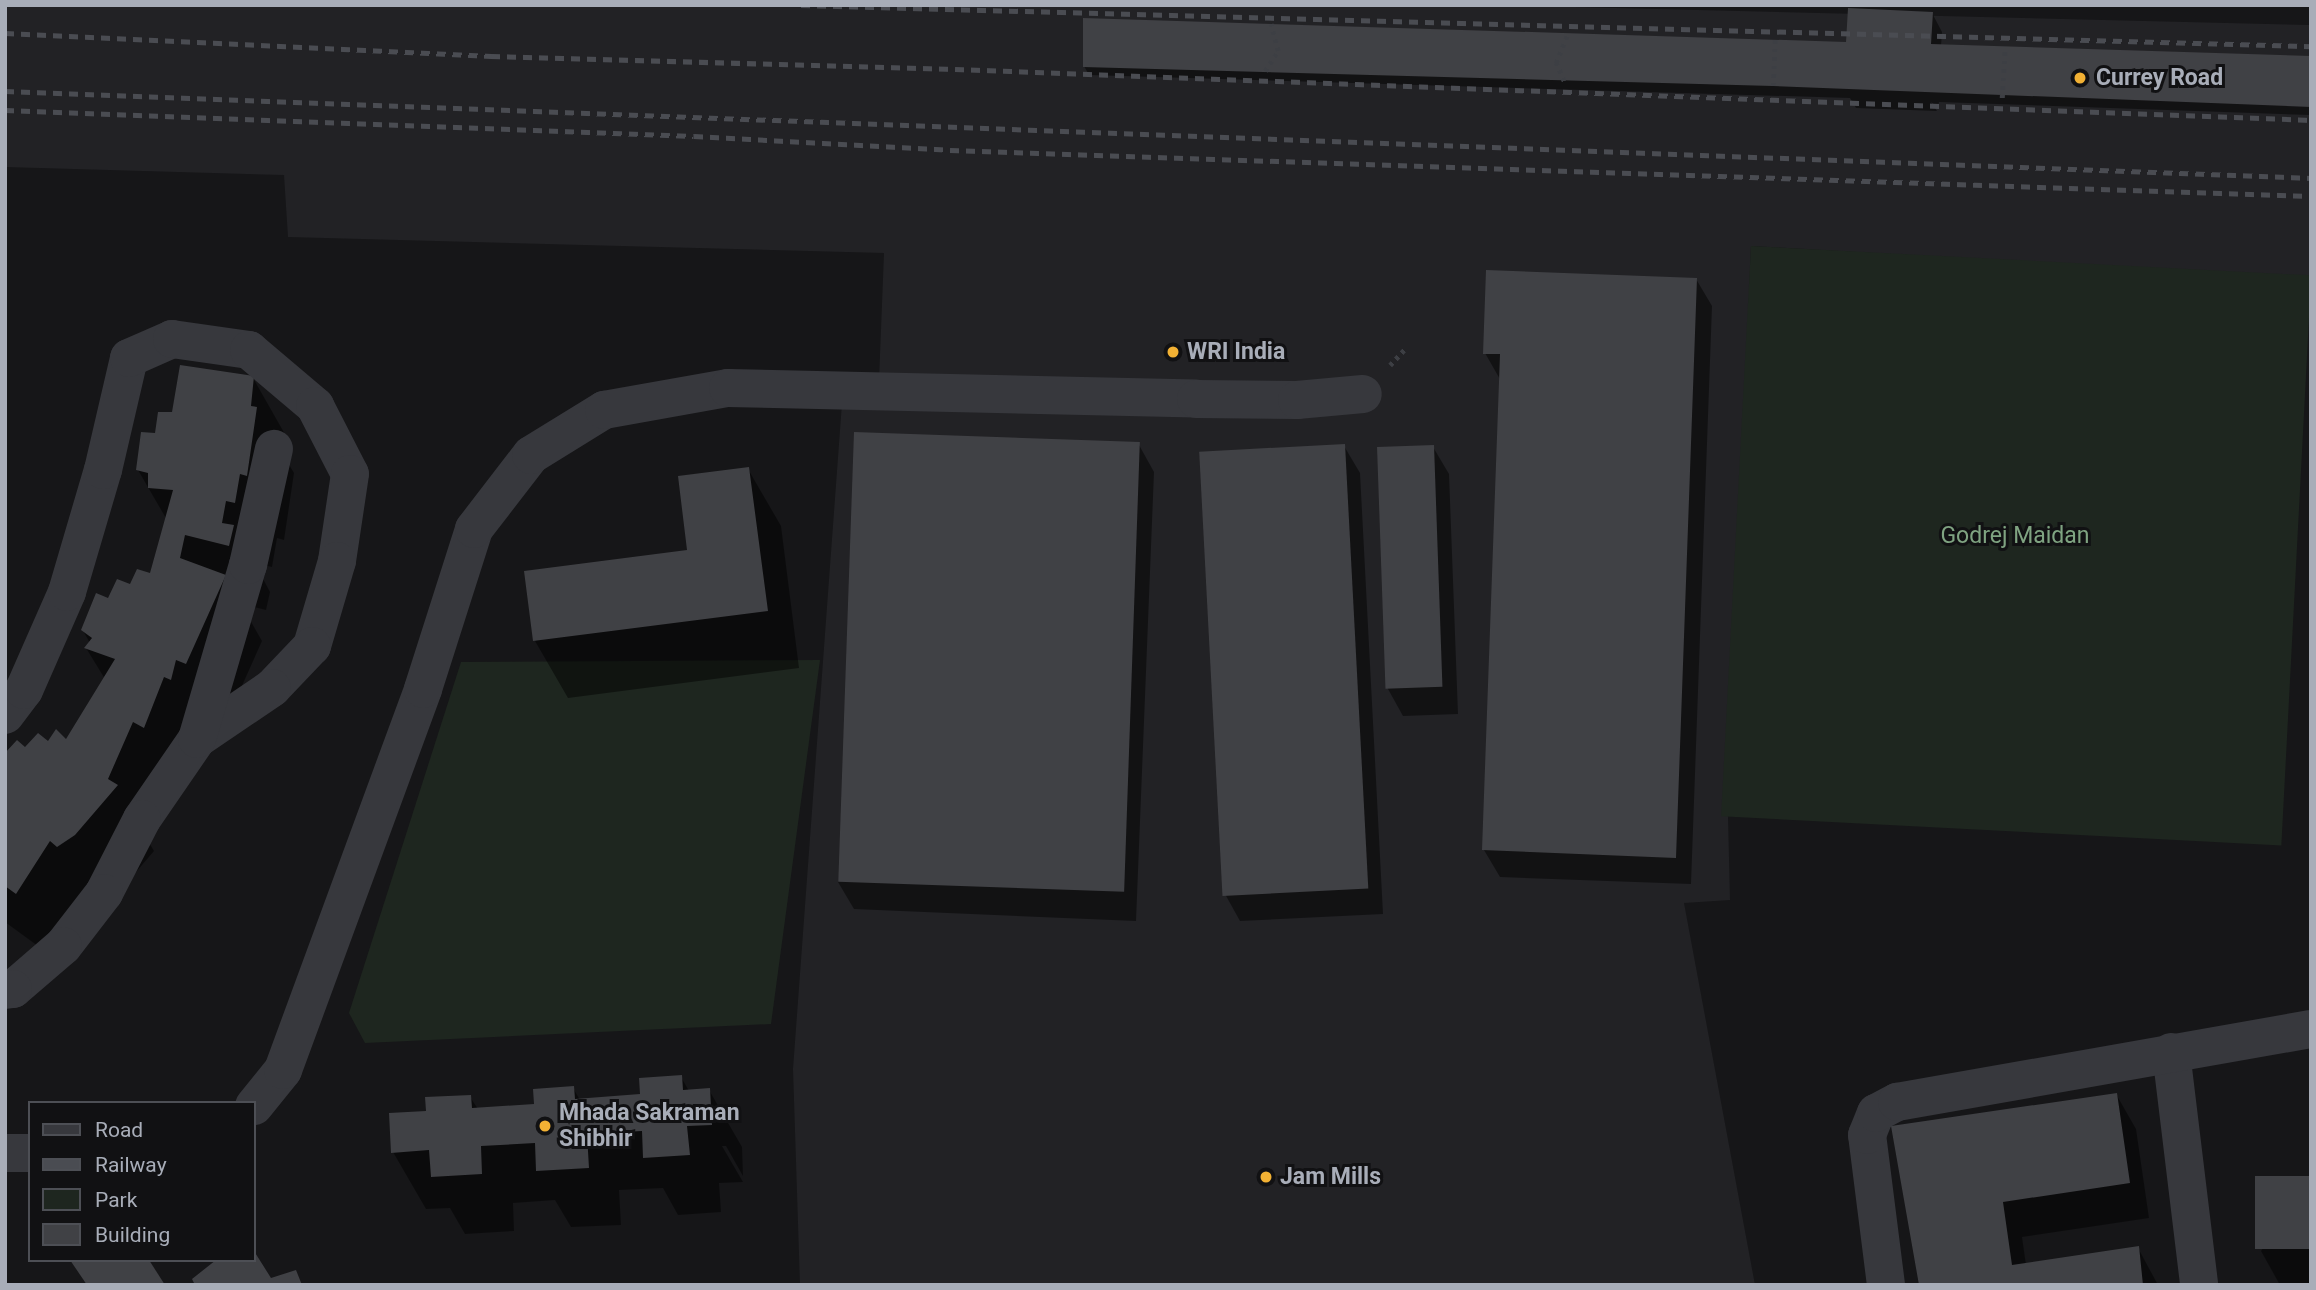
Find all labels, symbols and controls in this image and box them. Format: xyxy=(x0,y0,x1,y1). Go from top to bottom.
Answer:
place label: Currey Road xyxy=(2096,64,2223,92)
marker: Currey Road xyxy=(2070,68,2090,88)
place label: WRI India xyxy=(1187,338,1285,366)
marker: WRI India xyxy=(1165,344,1181,360)
park label: Godrej Maidan xyxy=(1940,522,2090,550)
place label: Mhada Sakraman Shibhir xyxy=(559,1099,740,1153)
legend xyxy=(28,1101,256,1262)
text: Road xyxy=(95,1118,143,1142)
marker: Mhada Sakraman Shibhir xyxy=(537,1118,553,1134)
text: Railway xyxy=(95,1153,167,1177)
place label: Jam Mills xyxy=(1280,1163,1381,1191)
marker: Jam Mills xyxy=(1258,1169,1274,1185)
text: Park xyxy=(95,1188,137,1212)
text: Building xyxy=(95,1223,170,1247)

